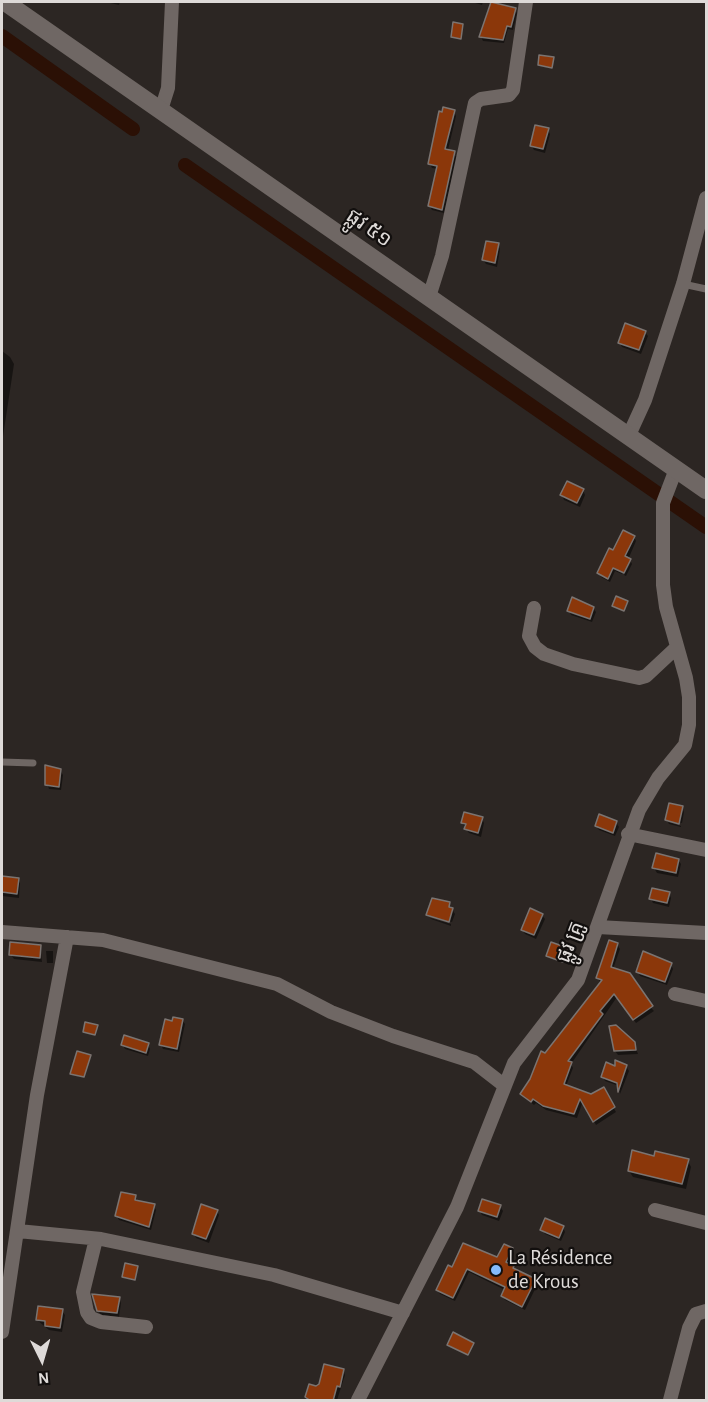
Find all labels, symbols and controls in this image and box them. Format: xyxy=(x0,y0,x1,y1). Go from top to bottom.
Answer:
street label: ផ្លូវ ៥១ xyxy=(341,203,397,253)
street label: ផ្លូវ គ្រូ xyxy=(551,917,589,967)
place label: La Résidence de Krous xyxy=(508,1245,612,1295)
marker: La Résidence de Krous xyxy=(489,1263,503,1277)
north arrow xyxy=(12,1330,72,1390)
text: N xyxy=(37,1369,50,1386)

